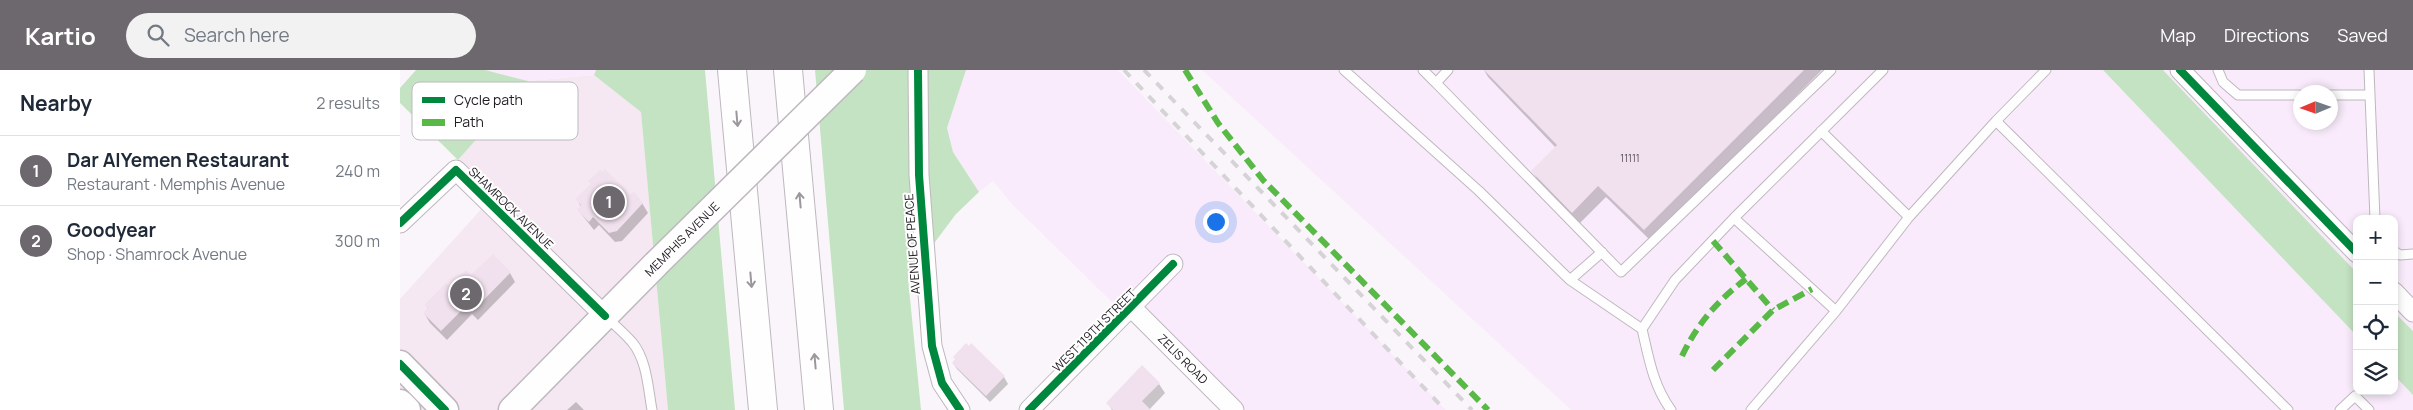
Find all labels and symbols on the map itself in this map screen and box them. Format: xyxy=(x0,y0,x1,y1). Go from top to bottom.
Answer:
legend xyxy=(412,82,578,140)
north arrow xyxy=(2293,85,2338,130)
text: Cycle path xyxy=(454,90,523,109)
one-way arrow xyxy=(732,110,741,126)
text: Path xyxy=(454,112,484,131)
house number: 11111 xyxy=(1620,151,1640,165)
street label: SHAMROCK AVENUE xyxy=(465,163,557,253)
pin: 1 xyxy=(593,183,625,221)
one-way arrow xyxy=(795,192,805,208)
street label: AVENUE OF PEACE xyxy=(900,193,924,295)
street label: MEMPHIS AVENUE xyxy=(641,198,723,280)
your location xyxy=(1203,209,1229,235)
one-way arrow xyxy=(746,272,756,288)
pin: 2 xyxy=(450,275,482,313)
street label: WEST 119TH STREET xyxy=(1048,284,1140,376)
street label: ZELIS ROAD xyxy=(1154,330,1212,388)
one-way arrow xyxy=(810,354,820,370)

